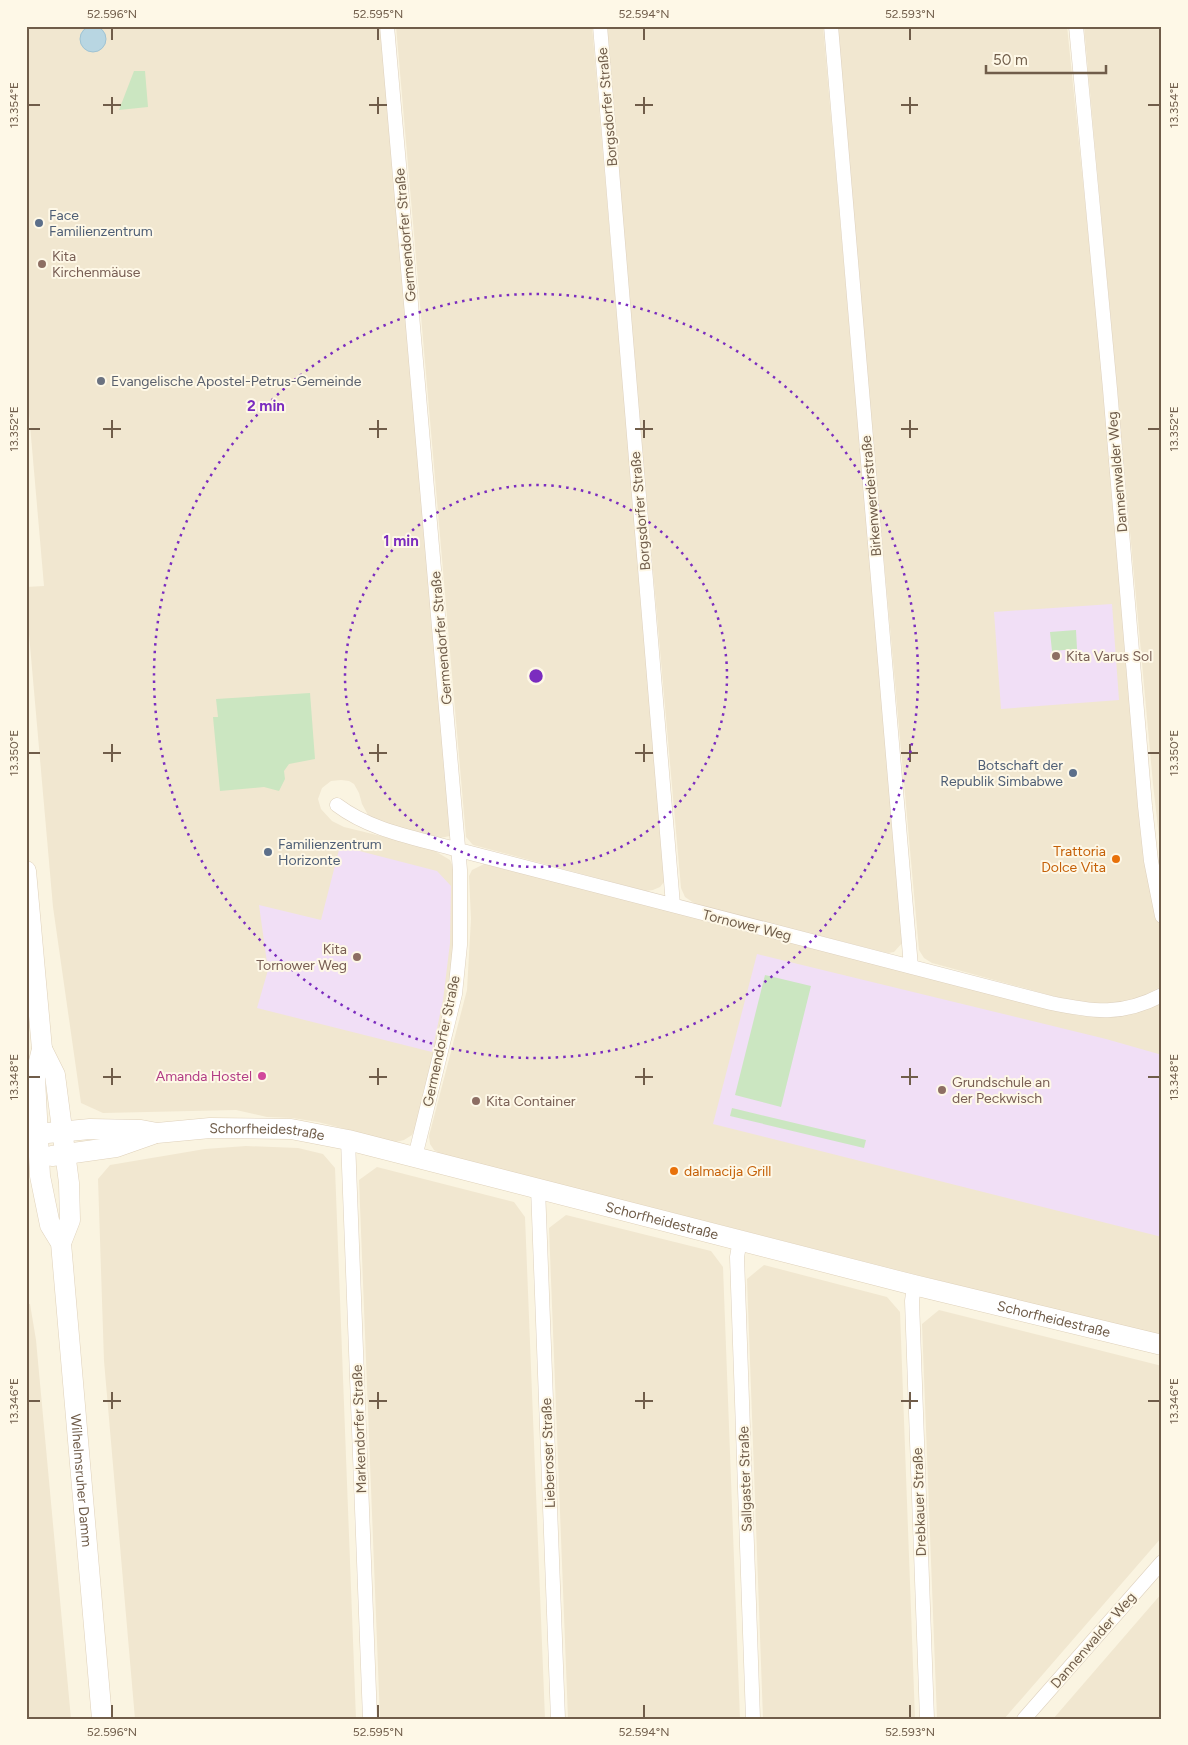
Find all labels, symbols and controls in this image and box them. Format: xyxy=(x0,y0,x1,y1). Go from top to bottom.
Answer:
text: 52.596°N xyxy=(87,7,137,21)
text: 52.595°N xyxy=(353,7,403,21)
text: 52.594°N xyxy=(619,7,669,21)
text: 52.593°N xyxy=(885,7,935,21)
scale bar xyxy=(986,42,1106,74)
street label: Borgsdorfer Straße xyxy=(594,46,621,167)
text: 50 m xyxy=(993,51,1028,69)
text: 13.354°E xyxy=(7,82,21,128)
text: 13.354°E xyxy=(1167,82,1181,128)
street label: Germendorfer Straße xyxy=(391,167,420,302)
place label: Face Familienzentrum xyxy=(49,207,153,240)
marker: Face Familienzentrum xyxy=(33,217,45,229)
place label: Kita Kirchenmäuse xyxy=(52,248,141,281)
marker: Kita Kirchenmäuse xyxy=(36,258,48,270)
place label: Evangelische Apostel-Petrus-Gemeinde xyxy=(111,373,362,390)
marker: Evangelische Apostel-Petrus-Gemeinde xyxy=(95,375,107,387)
text: 2 min xyxy=(247,397,285,415)
text: 13.352°E xyxy=(7,406,21,452)
text: 13.352°E xyxy=(1167,406,1181,452)
street label: Dannenwalder Weg xyxy=(1104,411,1131,533)
street label: Birkenwerderstraße xyxy=(858,434,885,557)
street label: Borgsdorfer Straße xyxy=(627,450,654,571)
text: 1 min xyxy=(383,532,419,550)
street label: Germendorfer Straße xyxy=(427,570,456,705)
place label: Kita Varus Sol xyxy=(1066,648,1152,665)
marker: Kita Varus Sol xyxy=(1050,650,1062,662)
centre of rings xyxy=(527,667,545,685)
text: 13.350°E xyxy=(7,730,21,776)
text: 13.350°E xyxy=(1167,730,1181,776)
place label: Botschaft der Republik Simbabwe xyxy=(940,757,1063,790)
marker: Botschaft der Republik Simbabwe xyxy=(1067,767,1079,779)
place label: Familienzentrum Horizonte xyxy=(278,836,382,869)
place label: Trattoria Dolce Vita xyxy=(1041,843,1106,876)
marker: Familienzentrum Horizonte xyxy=(262,846,274,858)
marker: Trattoria Dolce Vita xyxy=(1110,853,1122,865)
street label: Tornower Weg xyxy=(701,906,793,945)
place label: Kita Tornower Weg xyxy=(256,941,347,974)
marker: Kita Tornower Weg xyxy=(351,951,363,963)
street label: Germendorfer Straße xyxy=(419,974,464,1108)
text: 13.348°E xyxy=(7,1054,21,1100)
text: 13.348°E xyxy=(1167,1054,1181,1100)
place label: Amanda Hostel xyxy=(156,1068,252,1085)
marker: Amanda Hostel xyxy=(256,1070,268,1082)
place label: Grundschule an der Peckwisch xyxy=(952,1074,1050,1107)
marker: Grundschule an der Peckwisch xyxy=(936,1084,948,1096)
place label: Kita Container xyxy=(486,1093,576,1110)
marker: Kita Container xyxy=(470,1095,482,1107)
street label: Schorfheidestraße xyxy=(209,1120,326,1144)
place label: dalmacija Grill xyxy=(684,1163,771,1180)
marker: dalmacija Grill xyxy=(668,1165,680,1177)
street label: Schorfheidestraße xyxy=(604,1198,720,1244)
street label: Schorfheidestraße xyxy=(995,1297,1112,1341)
street label: Markendorfer Straße xyxy=(349,1364,370,1494)
text: 13.346°E xyxy=(7,1378,21,1424)
text: 13.346°E xyxy=(1167,1378,1181,1424)
street label: Lieberoser Straße xyxy=(538,1397,559,1509)
street label: Wilhelmsruher Damm xyxy=(67,1413,95,1548)
street label: Sallgaster Straße xyxy=(735,1425,756,1532)
street label: Drebkauer Straße xyxy=(909,1447,930,1557)
street label: Dannenwalder Weg xyxy=(1047,1589,1140,1692)
text: 52.596°N xyxy=(87,1725,137,1739)
text: 52.595°N xyxy=(353,1725,403,1739)
text: 52.594°N xyxy=(619,1725,669,1739)
text: 52.593°N xyxy=(885,1725,935,1739)

